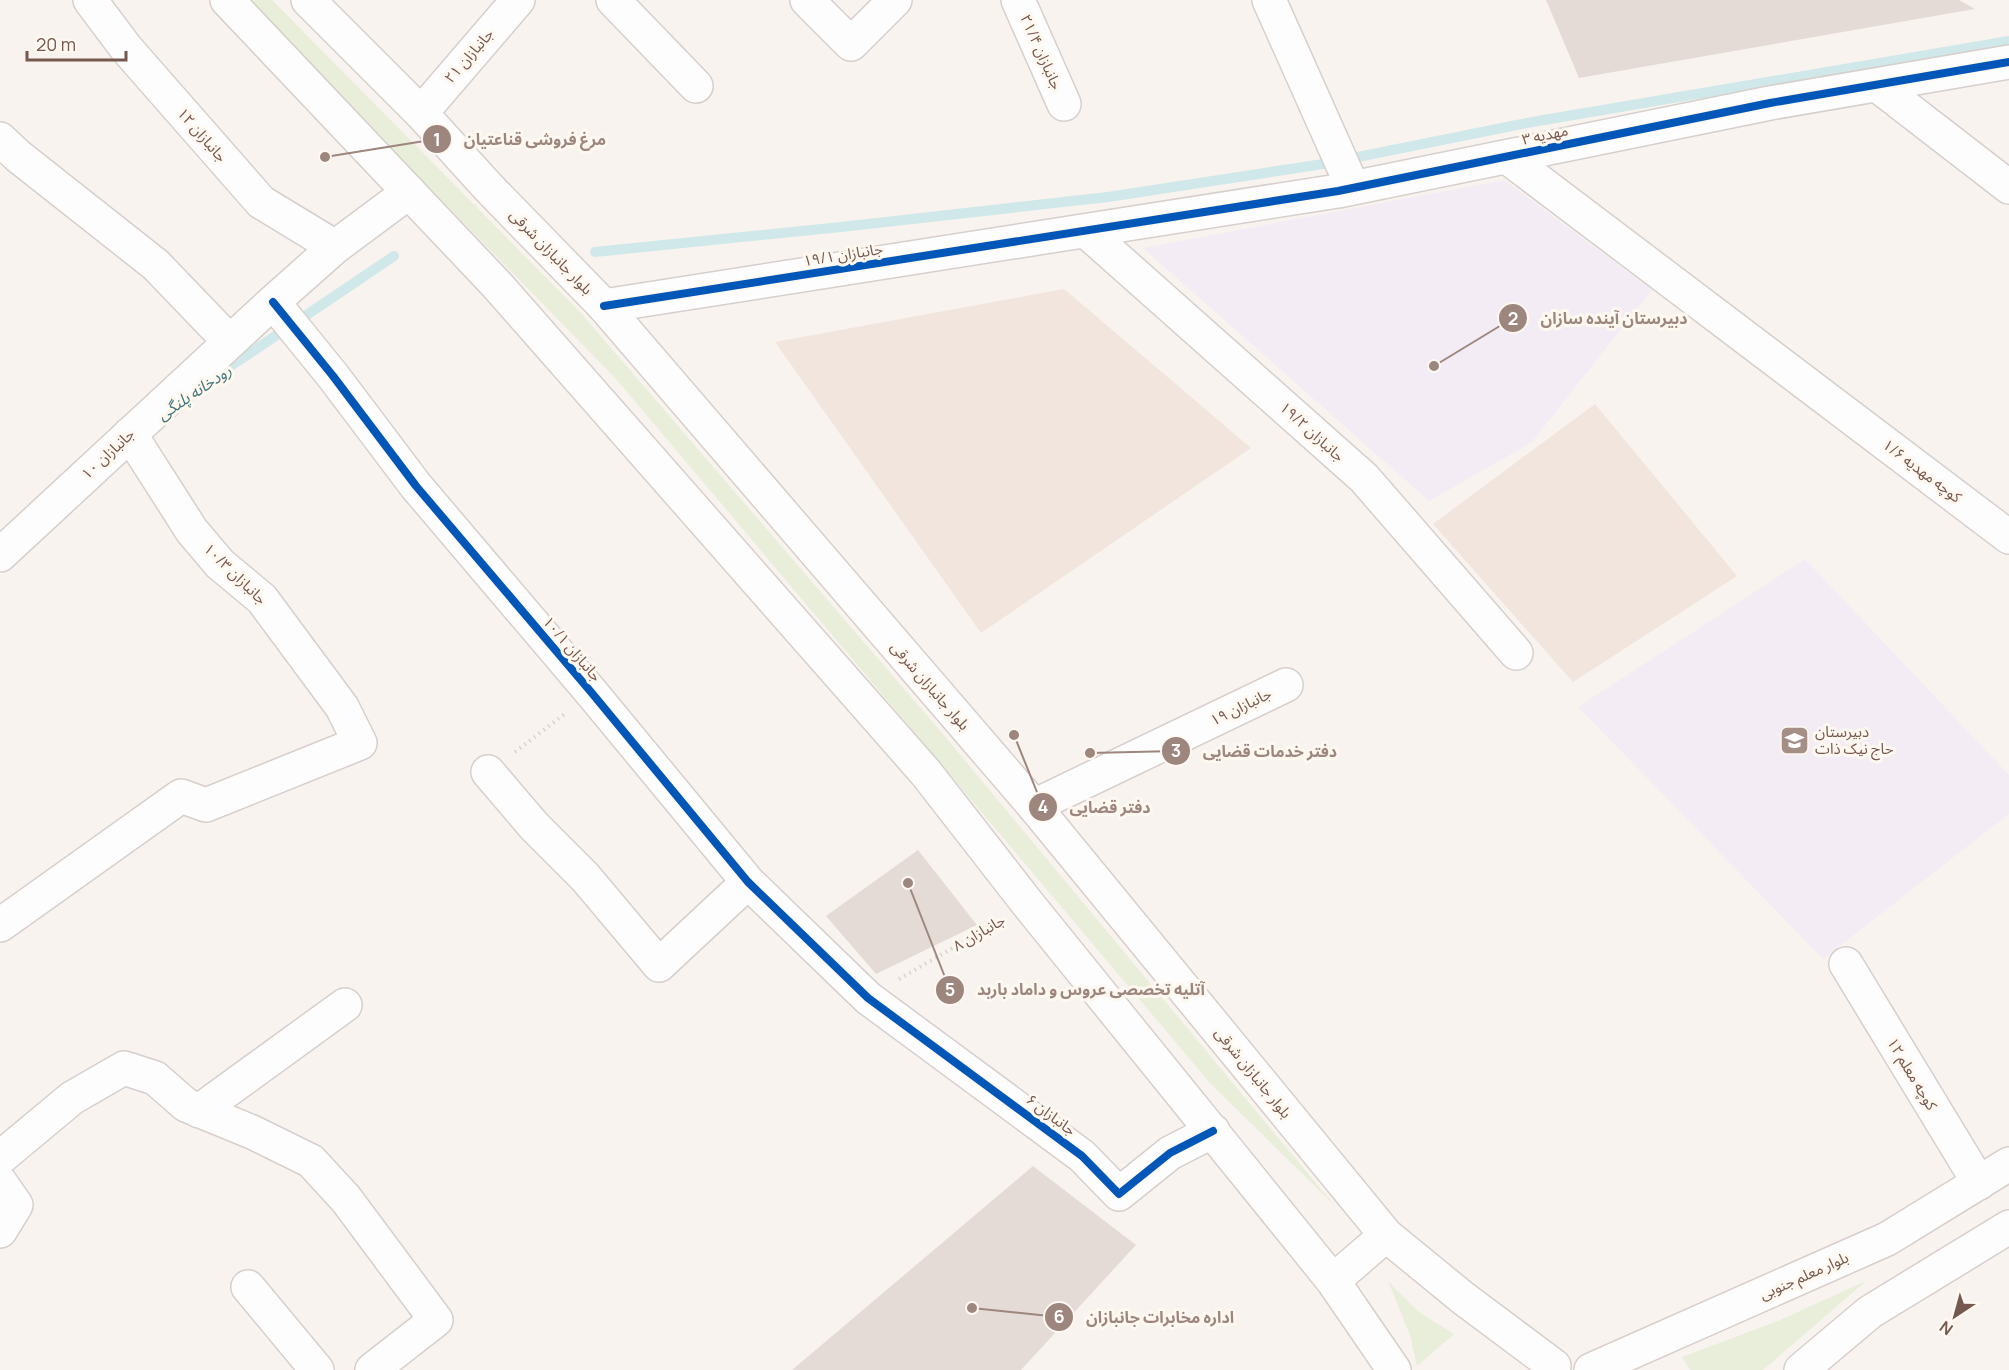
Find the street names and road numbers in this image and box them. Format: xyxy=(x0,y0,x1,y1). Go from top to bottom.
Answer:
street label: جانبازان ۲۱/۴ xyxy=(1016,11,1067,93)
street label: جانبازان ۲۱ xyxy=(439,24,498,87)
street label: جانبازان ۱۲ xyxy=(173,103,232,167)
street label: مهدیه ۳ xyxy=(1520,119,1570,150)
street label: بلوار جانبازان شرقی xyxy=(505,204,598,299)
street label: جانبازان ۱۹/۱ xyxy=(802,238,884,271)
street label: جانبازان ۱۹/۲ xyxy=(1275,397,1349,466)
street label: جانبازان ۱۰ xyxy=(76,423,139,484)
street label: کوچه مهدیه ۱/۶ xyxy=(1879,434,1967,508)
street label: جانبازان ۱۰/۳ xyxy=(199,538,272,609)
street label: جانبازان ۱۰/۱ xyxy=(538,611,607,686)
street label: بلوار جانبازان شرقی xyxy=(886,637,975,735)
street label: جانبازان ۱۹ xyxy=(1207,683,1275,730)
street label: جانبازان ۸ xyxy=(949,909,1009,956)
street label: بلوار جانبازان شرقی xyxy=(1210,1023,1297,1123)
street label: کوچه معلم ۱۲ xyxy=(1882,1034,1943,1115)
street label: جانبازان ۶ xyxy=(1022,1089,1081,1140)
street label: بلوار معلم جنوبی xyxy=(1756,1247,1852,1305)

